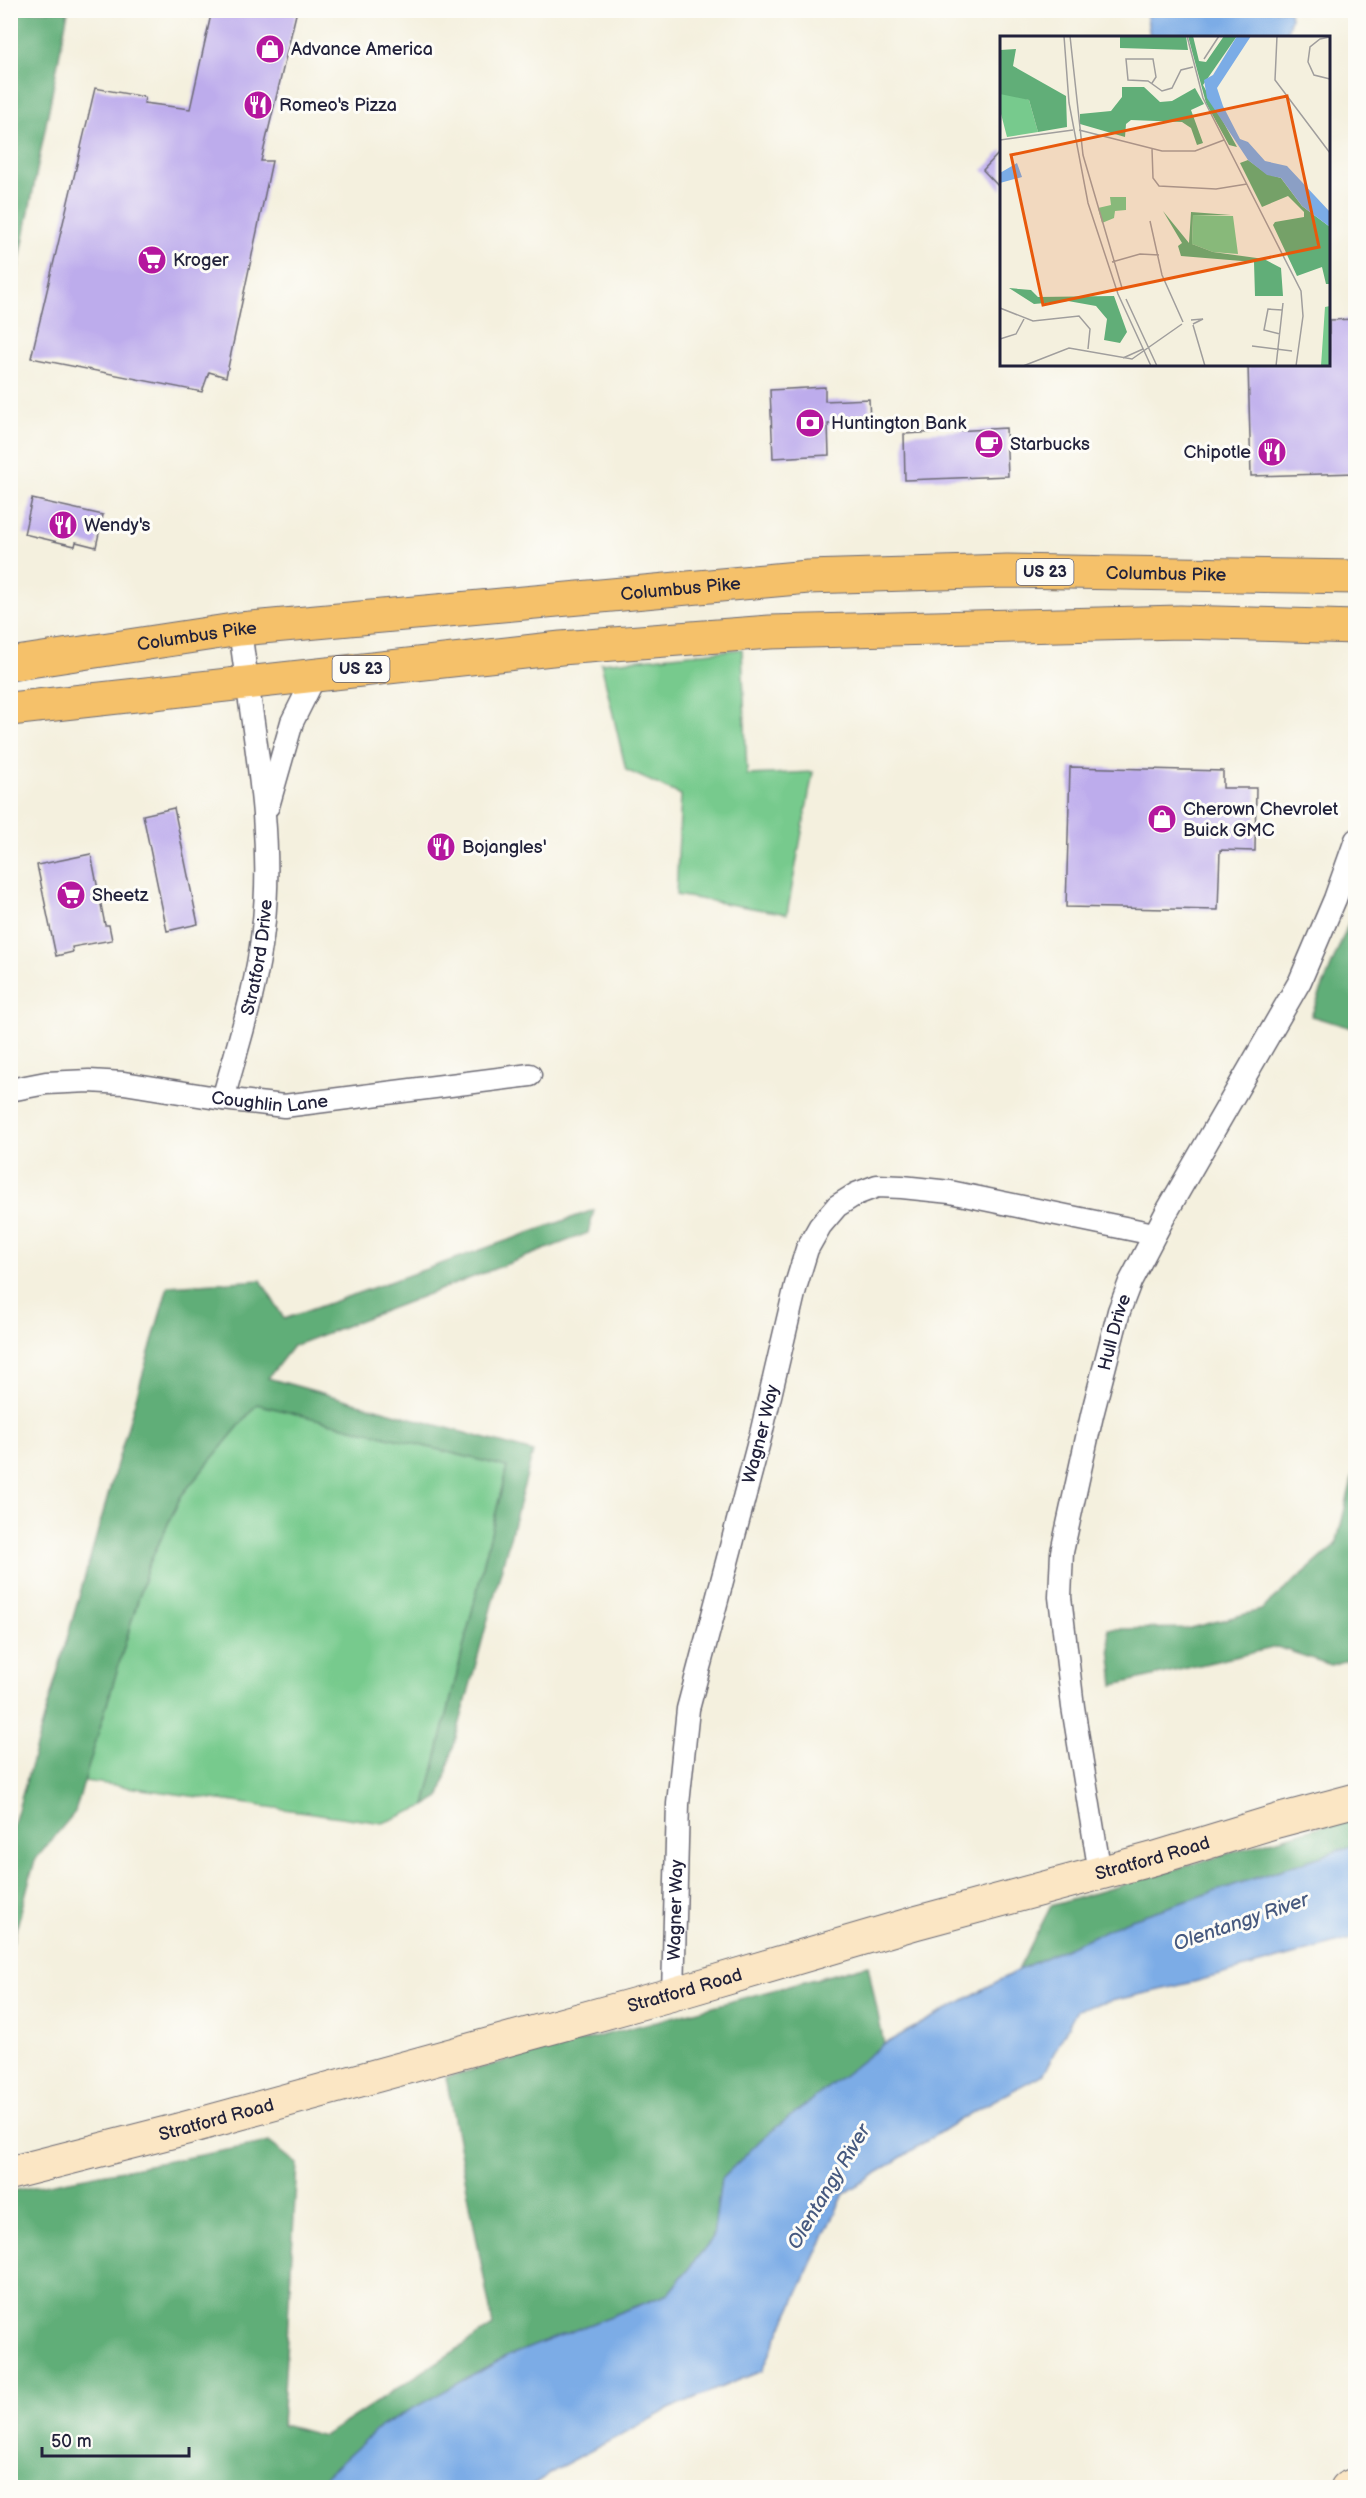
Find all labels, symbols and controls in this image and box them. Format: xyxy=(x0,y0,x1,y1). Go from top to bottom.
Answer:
shop icon: Advance America xyxy=(254,33,286,65)
inset map xyxy=(1000,36,1330,366)
place label: Advance America xyxy=(291,39,433,60)
restaurant icon: Romeo's Pizza xyxy=(242,89,274,121)
place label: Romeo's Pizza xyxy=(279,95,397,116)
supermarket icon: Kroger xyxy=(136,244,168,276)
place label: Kroger xyxy=(173,250,229,271)
bank icon: Huntington Bank xyxy=(794,407,826,439)
place label: Huntington Bank xyxy=(831,413,967,434)
cafe icon: Starbucks xyxy=(973,428,1005,460)
place label: Starbucks xyxy=(1010,434,1090,455)
restaurant icon: Chipotle xyxy=(1256,436,1288,468)
place label: Chipotle xyxy=(1184,442,1251,463)
restaurant icon: Wendy's xyxy=(47,509,79,541)
place label: Wendy's xyxy=(84,515,150,536)
road number: US 23 xyxy=(1016,559,1074,585)
street label: Columbus Pike xyxy=(1105,562,1227,585)
street label: Columbus Pike xyxy=(619,573,742,605)
street label: Columbus Pike xyxy=(136,617,258,655)
road number: US 23 xyxy=(332,656,389,682)
place label: Cherown Chevrolet Buick GMC xyxy=(1183,799,1339,841)
shop icon: Cherown Chevrolet Buick GMC xyxy=(1146,803,1178,835)
restaurant icon: Bojangles' xyxy=(425,831,457,863)
place label: Bojangles' xyxy=(462,837,547,858)
supermarket icon: Sheetz xyxy=(55,879,87,911)
place label: Sheetz xyxy=(92,885,149,906)
street label: Stratford Drive xyxy=(236,898,276,1017)
street label: Coughlin Lane xyxy=(210,1087,330,1117)
street label: Hull Drive xyxy=(1094,1291,1135,1373)
street label: Wagner Way xyxy=(738,1382,783,1486)
street label: Stratford Road xyxy=(1093,1832,1212,1884)
street label: Wagner Way xyxy=(663,1858,687,1961)
water label: Olentangy River xyxy=(1170,1887,1314,1956)
street label: Stratford Road xyxy=(625,1964,744,2017)
street label: Stratford Road xyxy=(156,2094,276,2145)
water label: Olentangy River xyxy=(782,2119,877,2254)
scale bar xyxy=(42,2420,189,2458)
text: 50 m xyxy=(51,2431,92,2452)

